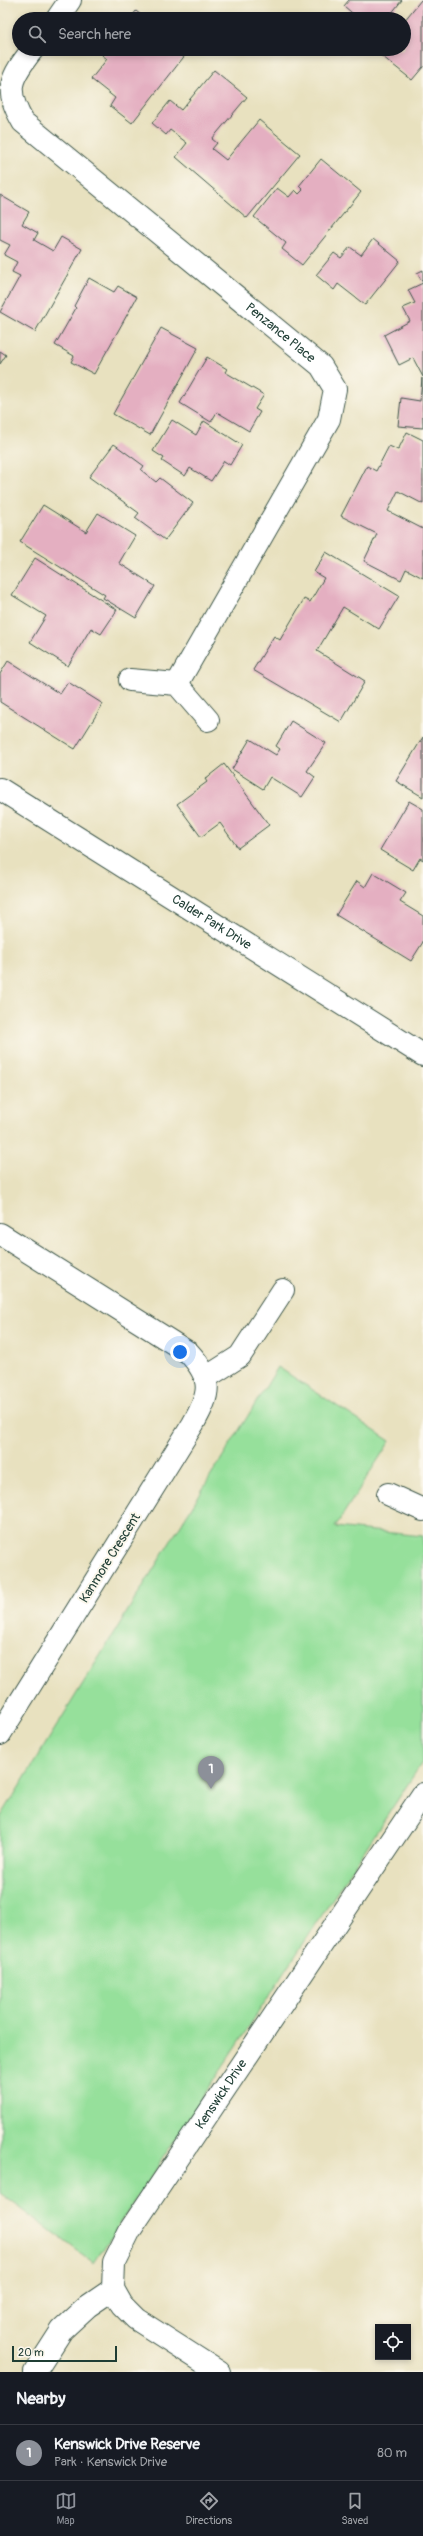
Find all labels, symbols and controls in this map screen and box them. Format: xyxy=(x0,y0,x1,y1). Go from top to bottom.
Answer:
search box xyxy=(12,12,411,56)
icon: search xyxy=(26,23,48,45)
text: Search here xyxy=(58,25,131,44)
street label: Penzance Place xyxy=(242,299,319,366)
street label: Calder Park Drive xyxy=(169,891,255,953)
your location xyxy=(170,1342,190,1362)
street label: Kanmore Crescent xyxy=(76,1510,144,1606)
pin: 1 xyxy=(198,1756,224,1789)
street label: Kenswick Drive xyxy=(192,2056,251,2132)
map controls xyxy=(375,2324,411,2360)
button: locate xyxy=(375,2324,411,2360)
scale bar xyxy=(12,2344,117,2363)
text: 20 m xyxy=(18,2346,44,2359)
text: Nearby xyxy=(16,2388,65,2409)
text: Kenswick Drive Reserve xyxy=(54,2435,200,2454)
text: 1 xyxy=(26,2445,32,2461)
text: 80 m xyxy=(377,2445,407,2461)
text: Park · Kenswick Drive xyxy=(54,2454,167,2470)
tab: Map xyxy=(55,2490,77,2527)
tab: Directions xyxy=(186,2490,232,2527)
tab: Saved xyxy=(341,2490,368,2527)

